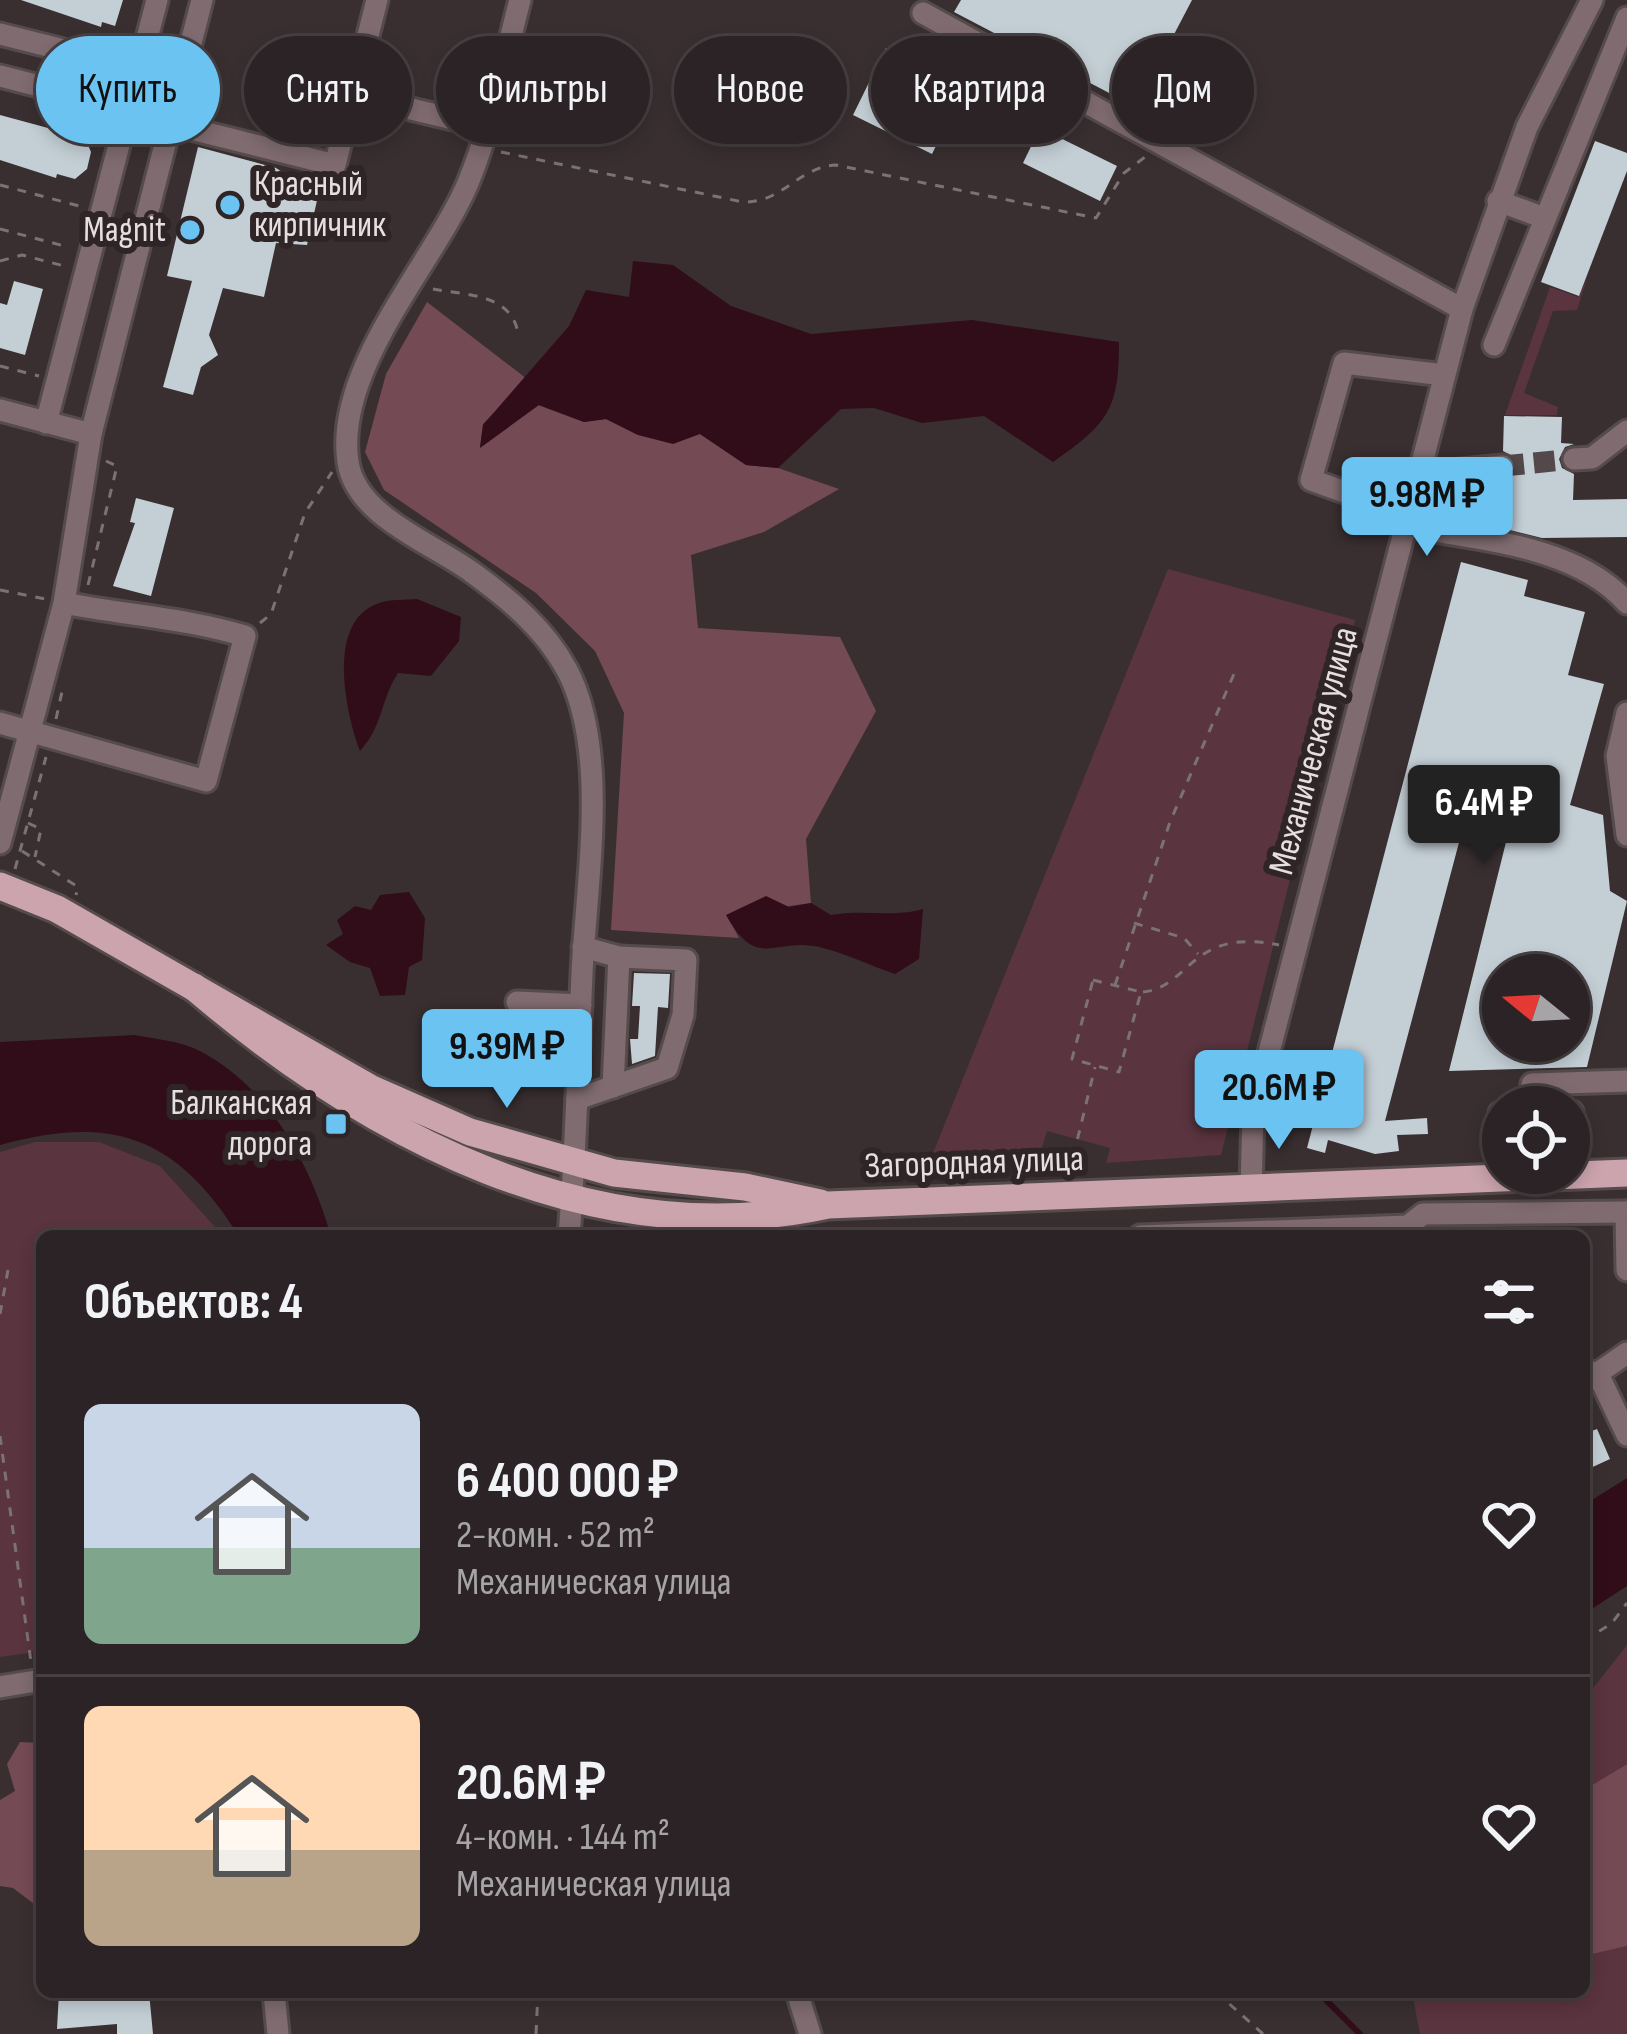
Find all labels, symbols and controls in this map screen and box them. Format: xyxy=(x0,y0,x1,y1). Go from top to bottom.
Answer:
chip: Купить xyxy=(36,36,220,144)
chip: Снять xyxy=(244,36,412,144)
chip: Фильтры xyxy=(436,36,650,144)
chip: Новое xyxy=(674,36,847,144)
chip: Квартира xyxy=(871,36,1088,144)
chip: Дом xyxy=(1112,36,1254,144)
place label: Красный кирпичник xyxy=(254,163,386,247)
marker: Красный кирпичник xyxy=(217,192,243,218)
place label: Magnit xyxy=(83,209,166,252)
marker: Magnit xyxy=(177,217,203,243)
pin: 9.98M ₽ xyxy=(1316,457,1538,559)
text: 9.98M ₽ xyxy=(1369,472,1485,519)
street label: Механическая улица xyxy=(1260,623,1368,879)
pin: 6.4M ₽ xyxy=(1386,765,1582,867)
text: 6.4M ₽ xyxy=(1435,780,1533,827)
north arrow xyxy=(1482,954,1590,1062)
map controls xyxy=(1482,954,1590,1194)
pin: 9.39M ₽ xyxy=(396,1009,618,1111)
text: 9.39M ₽ xyxy=(449,1024,565,1071)
pin: 20.6M ₽ xyxy=(1168,1050,1390,1152)
text: 20.6M ₽ xyxy=(1222,1065,1336,1112)
place label: Балканская дорога xyxy=(170,1082,312,1166)
button: locate xyxy=(1482,1086,1590,1194)
marker: Балканская дорога xyxy=(323,1111,349,1137)
street label: Загородная улица xyxy=(864,1138,1084,1188)
icon: filters xyxy=(1476,1269,1542,1335)
text: Объектов: 4 xyxy=(84,1272,303,1333)
text: 6 400 000 ₽ xyxy=(456,1451,679,1512)
icon: home xyxy=(180,1452,324,1596)
icon: heart xyxy=(1476,1491,1542,1557)
text: 2-комн. · 52 m² xyxy=(456,1512,655,1559)
text: Механическая улица xyxy=(456,1559,732,1606)
text: 20.6M ₽ xyxy=(456,1753,606,1814)
icon: home xyxy=(180,1754,324,1898)
icon: heart xyxy=(1476,1793,1542,1859)
text: 4-комн. · 144 m² xyxy=(456,1814,670,1861)
text: Механическая улица xyxy=(456,1861,732,1908)

